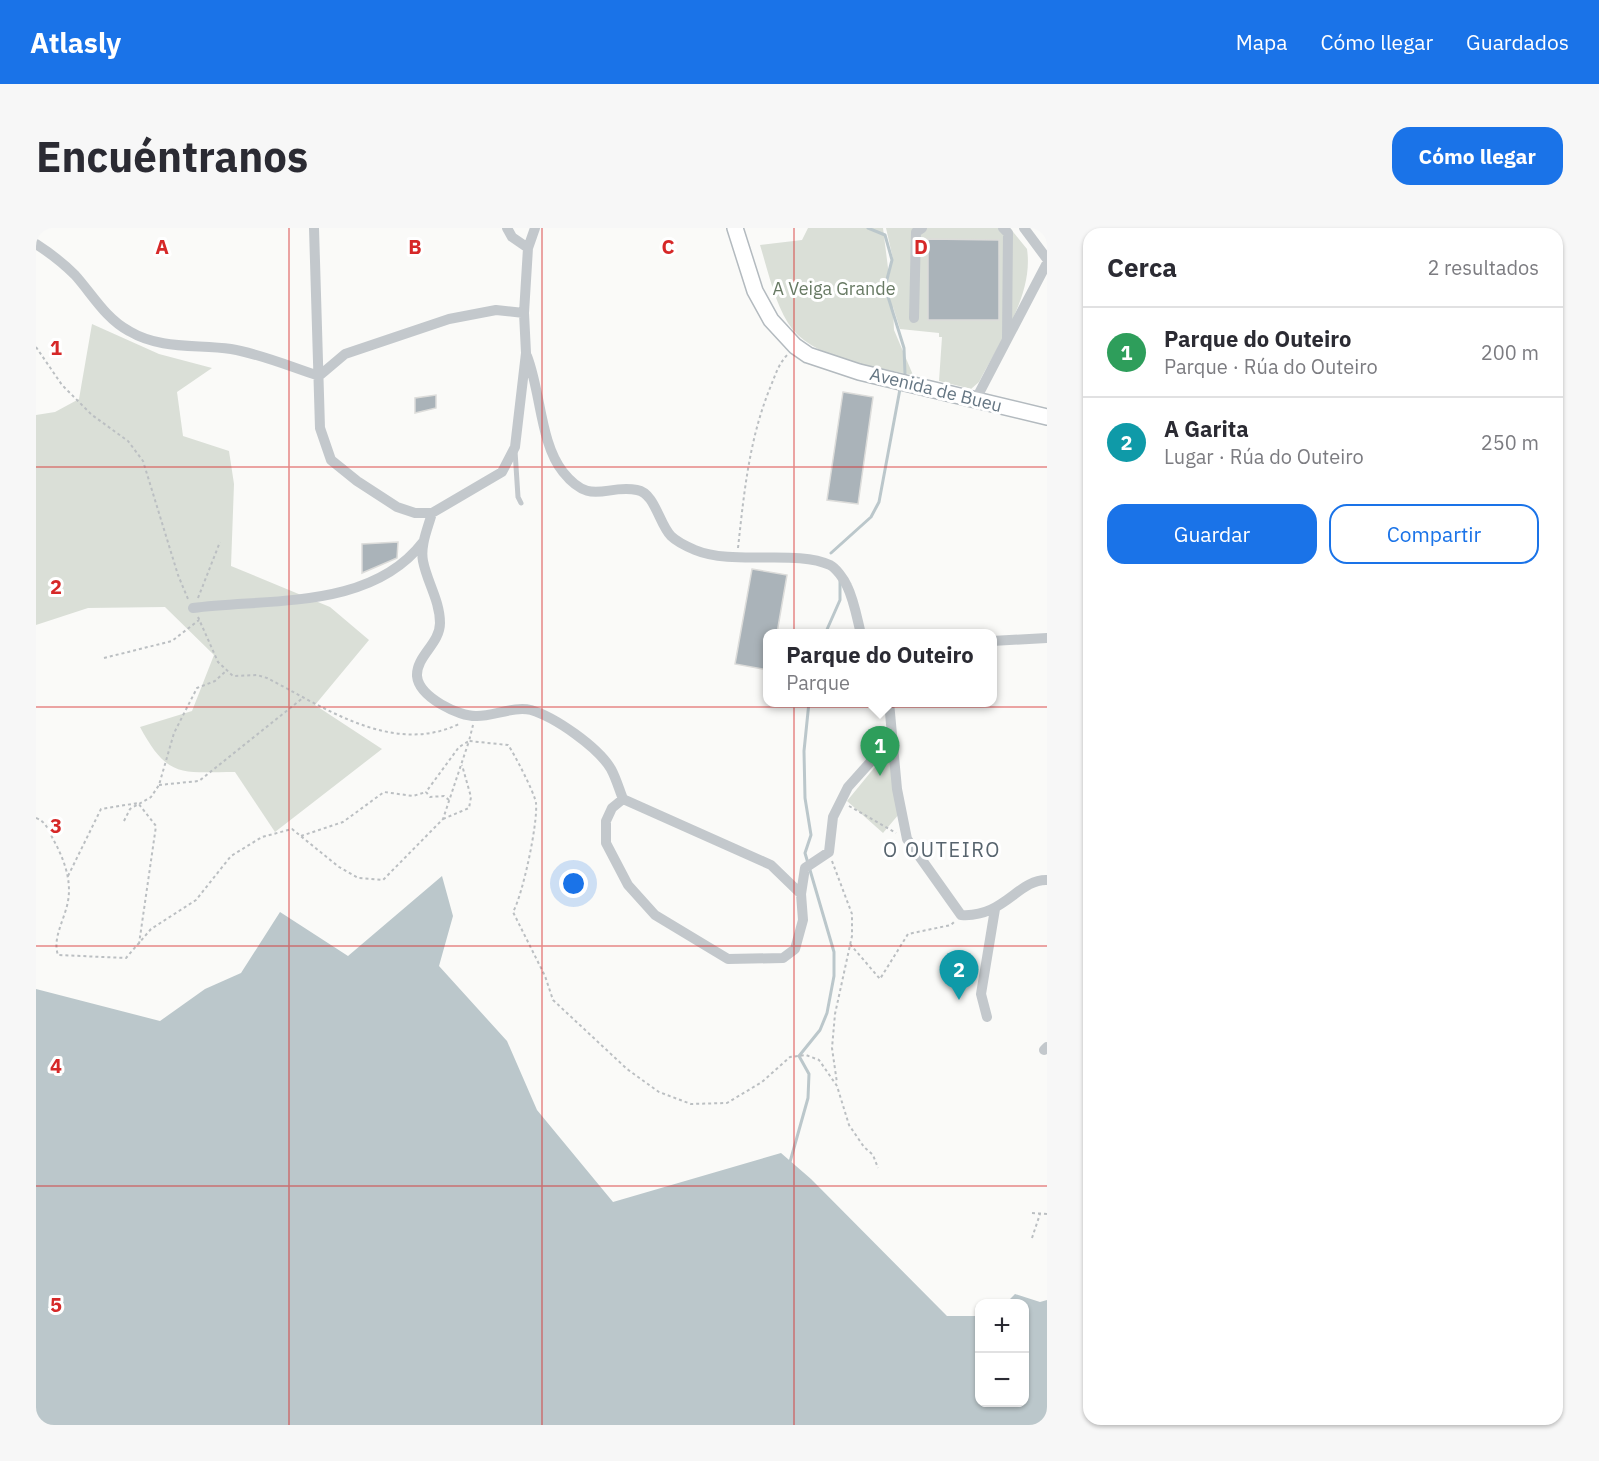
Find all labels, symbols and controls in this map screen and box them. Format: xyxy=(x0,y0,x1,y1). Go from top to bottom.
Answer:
text: Atlasly xyxy=(30,24,121,61)
text: Mapa xyxy=(1236,28,1287,56)
text: Cómo llegar xyxy=(1320,28,1433,56)
text: Guardados xyxy=(1466,28,1569,56)
button: Cómo llegar xyxy=(1392,127,1563,185)
text: Encuéntranos xyxy=(36,129,308,184)
text: A xyxy=(155,233,169,260)
text: B xyxy=(408,233,422,260)
text: C xyxy=(661,233,675,260)
text: D xyxy=(914,233,928,260)
text: Cerca xyxy=(1107,250,1177,284)
text: 2 resultados xyxy=(1427,254,1539,281)
park label: A Veiga Grande xyxy=(772,277,896,300)
text: Parque do Outeiro xyxy=(1164,324,1351,353)
text: 1 xyxy=(50,334,62,361)
text: 1 xyxy=(1121,339,1133,366)
text: 200 m xyxy=(1481,339,1539,366)
text: Parque · Rúa do Outeiro xyxy=(1164,353,1378,380)
street label: Avenida de Bueu xyxy=(868,362,1005,417)
text: A Garita xyxy=(1164,414,1249,443)
text: 2 xyxy=(1121,429,1133,456)
text: 250 m xyxy=(1481,429,1539,456)
text: Lugar · Rúa do Outeiro xyxy=(1164,443,1364,470)
button: Guardar xyxy=(1107,504,1317,564)
button: Compartir xyxy=(1329,504,1539,564)
text: 2 xyxy=(50,573,62,600)
popup xyxy=(763,629,997,707)
text: Parque do Outeiro xyxy=(786,640,974,669)
text: Parque xyxy=(786,669,850,696)
pin: 1 xyxy=(860,726,900,776)
text: 3 xyxy=(50,812,62,839)
district label: O OUTEIRO xyxy=(883,836,1001,863)
your location xyxy=(559,869,588,898)
pin: 2 xyxy=(940,950,978,1000)
text: 4 xyxy=(50,1052,62,1079)
text: 5 xyxy=(50,1291,62,1318)
map controls xyxy=(975,1299,1029,1407)
button: + xyxy=(975,1299,1029,1353)
button: − xyxy=(975,1353,1029,1407)

